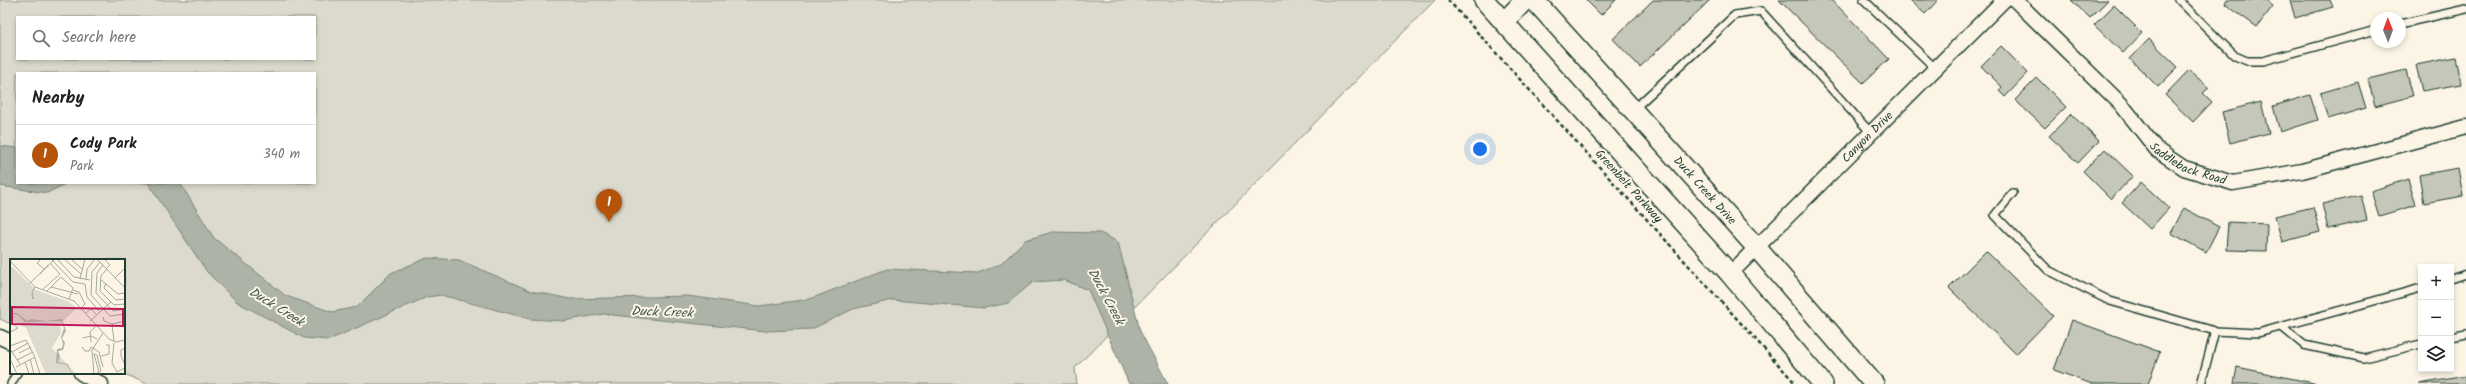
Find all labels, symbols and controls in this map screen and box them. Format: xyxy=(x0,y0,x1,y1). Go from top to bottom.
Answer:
north arrow xyxy=(2370,12,2406,48)
search box xyxy=(16,16,316,60)
text: Search here xyxy=(62,26,136,50)
icon: search xyxy=(30,27,52,49)
text: Nearby xyxy=(32,85,84,112)
street label: Canyon Drive xyxy=(1837,106,1898,167)
text: Cody Park xyxy=(70,132,136,156)
street label: Saddleback Road xyxy=(2144,138,2229,191)
your location xyxy=(1470,139,1490,159)
text: 1 xyxy=(43,144,47,165)
text: 340 m xyxy=(263,144,300,165)
street label: Greenbelt Parkway xyxy=(1590,145,1667,228)
street label: Duck Creek Drive xyxy=(1669,152,1741,230)
text: Park xyxy=(70,156,94,177)
pin: 1 xyxy=(596,189,622,222)
inset map xyxy=(10,259,125,374)
map controls xyxy=(2418,264,2454,372)
button: + xyxy=(2418,264,2454,300)
water label: Duck Creek xyxy=(1082,265,1130,331)
water label: Duck Creek xyxy=(245,282,310,334)
button: − xyxy=(2418,300,2454,336)
water label: Duck Creek xyxy=(631,301,695,324)
button: layers xyxy=(2418,336,2454,372)

